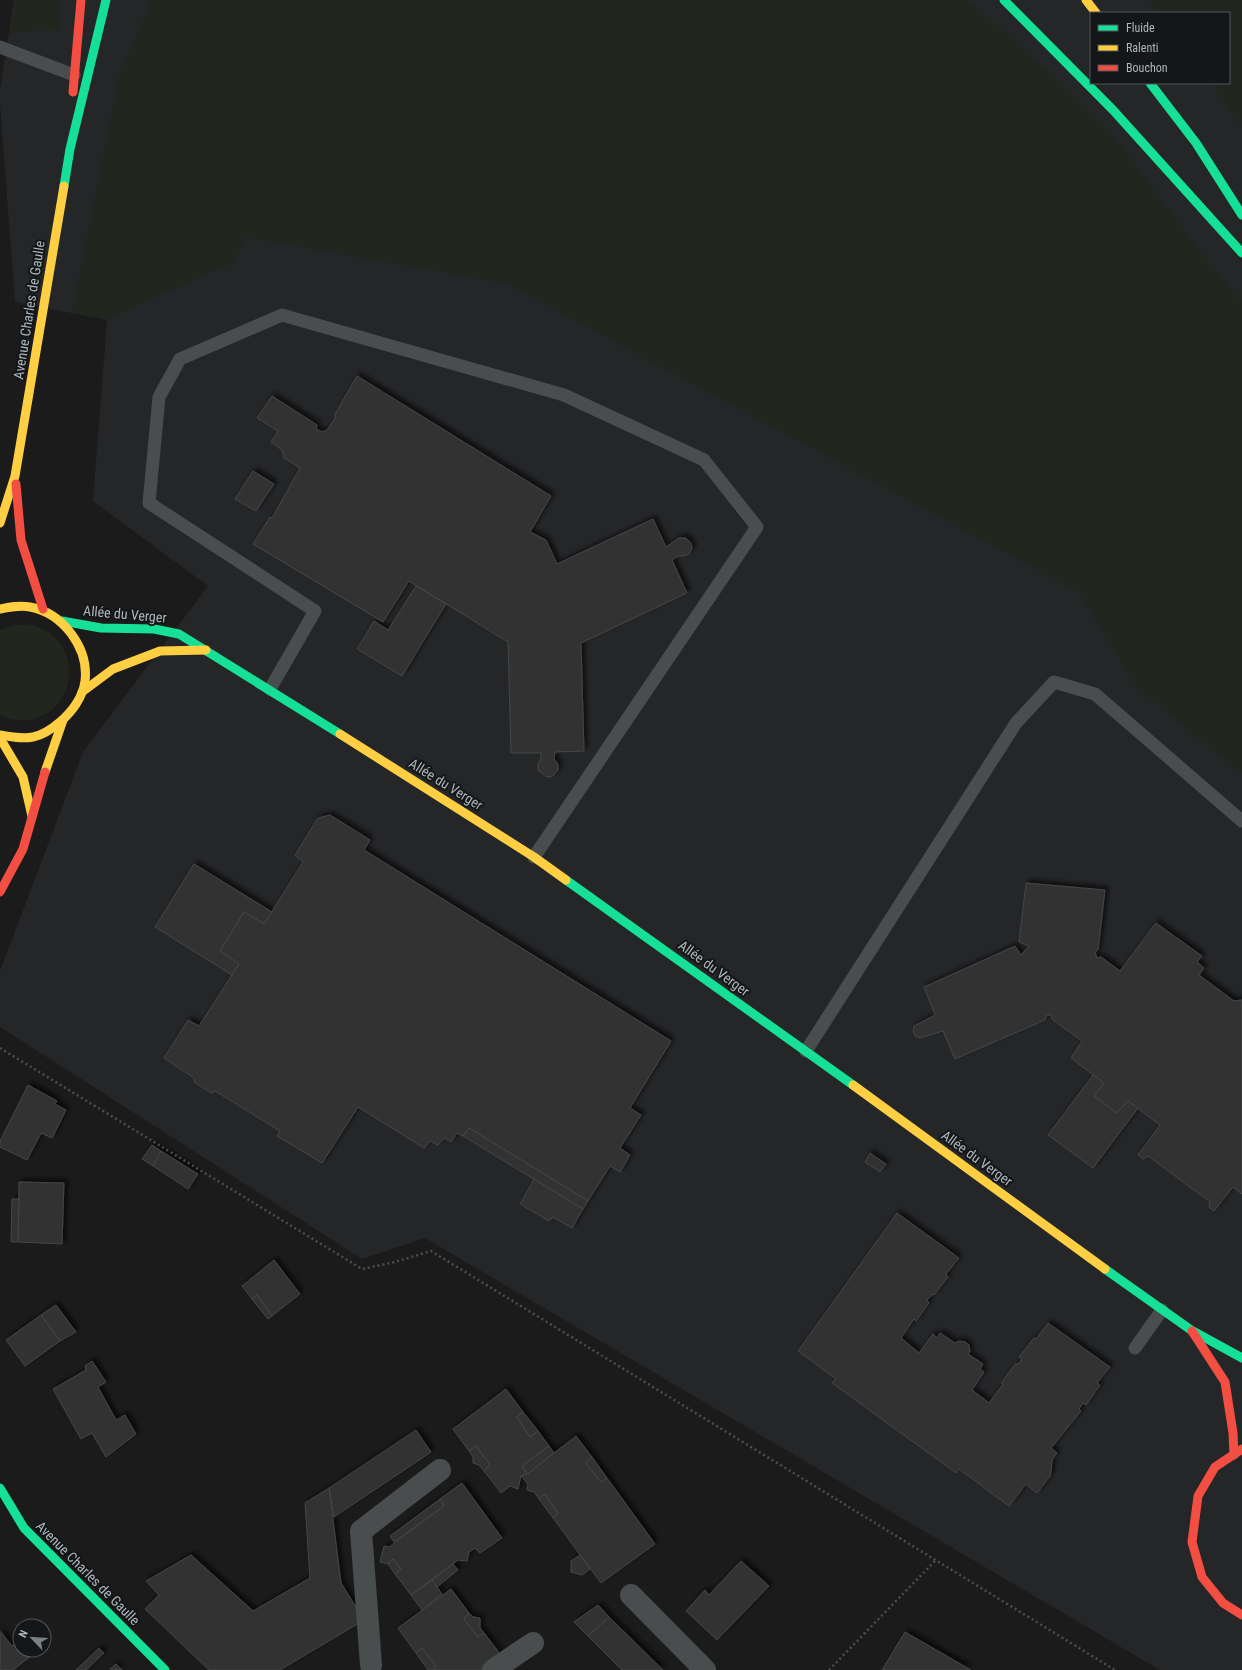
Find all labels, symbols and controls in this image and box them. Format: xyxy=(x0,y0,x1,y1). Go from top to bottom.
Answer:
legend xyxy=(1090,12,1230,84)
text: Fluide xyxy=(1126,21,1155,35)
text: Ralenti xyxy=(1126,41,1159,55)
text: Bouchon xyxy=(1126,61,1168,75)
street label: Avenue Charles de Gaulle xyxy=(10,239,48,380)
street label: Allée du Verger xyxy=(83,602,167,626)
street label: Allée du Verger xyxy=(406,755,486,813)
street label: Allée du Verger xyxy=(675,937,753,999)
street label: Allée du Verger xyxy=(938,1127,1016,1189)
street label: Avenue Charles de Gaulle xyxy=(33,1518,143,1628)
north arrow xyxy=(12,1618,52,1658)
text: N xyxy=(16,1628,31,1640)

